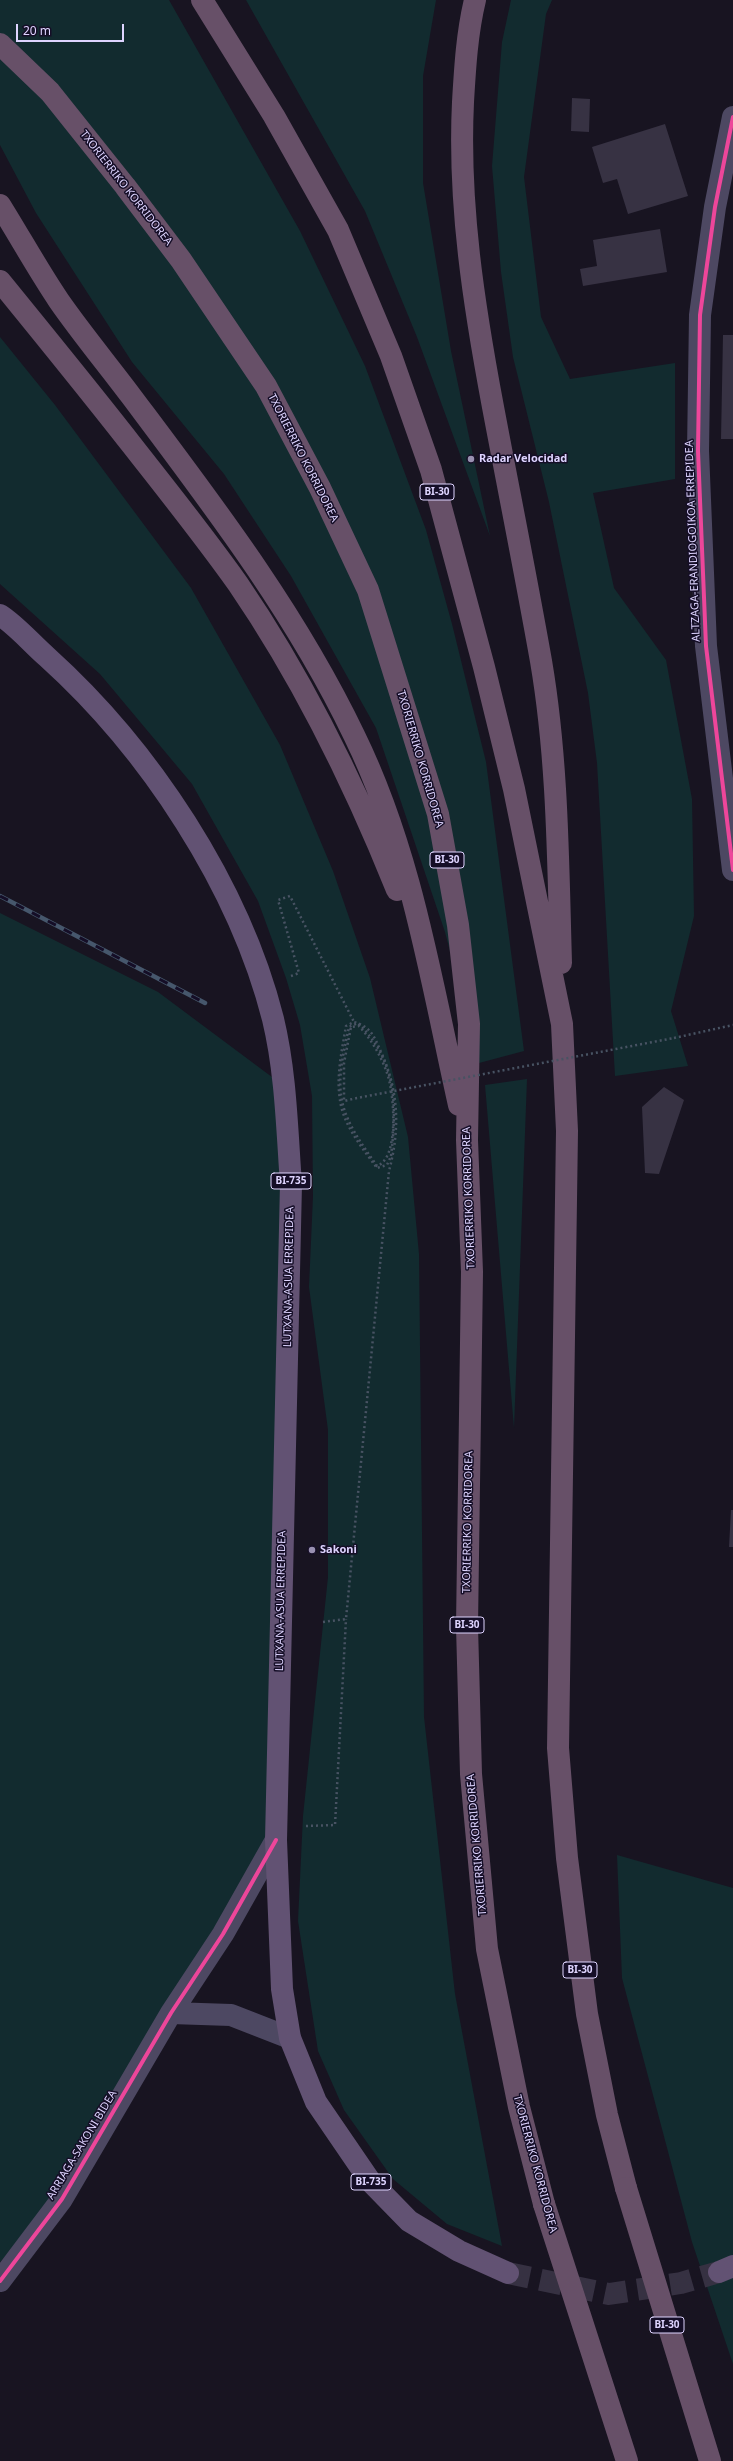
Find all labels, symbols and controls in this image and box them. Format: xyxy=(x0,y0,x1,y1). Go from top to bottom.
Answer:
scale bar xyxy=(18,16,126,42)
text: 20 m xyxy=(23,22,51,39)
street label: TXORIERRIKO KORRIDOREA xyxy=(77,128,175,248)
street label: TXORIERRIKO KORRIDOREA xyxy=(265,392,341,524)
street label: ALTZAGA-ERANDIOGOIKOA ERREPIDEA xyxy=(683,440,703,642)
place label: Radar Velocidad xyxy=(479,452,567,466)
marker: Radar Velocidad xyxy=(466,454,476,464)
road number: BI-30 xyxy=(420,484,454,500)
street label: TXORIERRIKO KORRIDOREA xyxy=(394,689,446,829)
road number: BI-30 xyxy=(430,852,464,868)
street label: TXORIERRIKO KORRIDOREA xyxy=(460,1127,478,1269)
road number: BI-735 xyxy=(271,1173,311,1189)
street label: LUTXANA-ASUA ERREPIDEA xyxy=(281,1207,297,1347)
street label: TXORIERRIKO KORRIDOREA xyxy=(460,1451,476,1593)
street label: LUTXANA-ASUA ERREPIDEA xyxy=(273,1531,289,1671)
place label: Sakoni xyxy=(320,1543,357,1557)
marker: Sakoni xyxy=(307,1545,317,1555)
road number: BI-30 xyxy=(450,1617,484,1633)
street label: TXORIERRIKO KORRIDOREA xyxy=(464,1774,490,1916)
road number: BI-30 xyxy=(563,1962,597,1978)
street label: ARRIAGA-SAKONI BIDEA xyxy=(44,2088,120,2202)
street label: TXORIERRIKO KORRIDOREA xyxy=(510,2094,560,2234)
road number: BI-735 xyxy=(351,2174,391,2190)
road number: BI-30 xyxy=(650,2317,684,2333)

